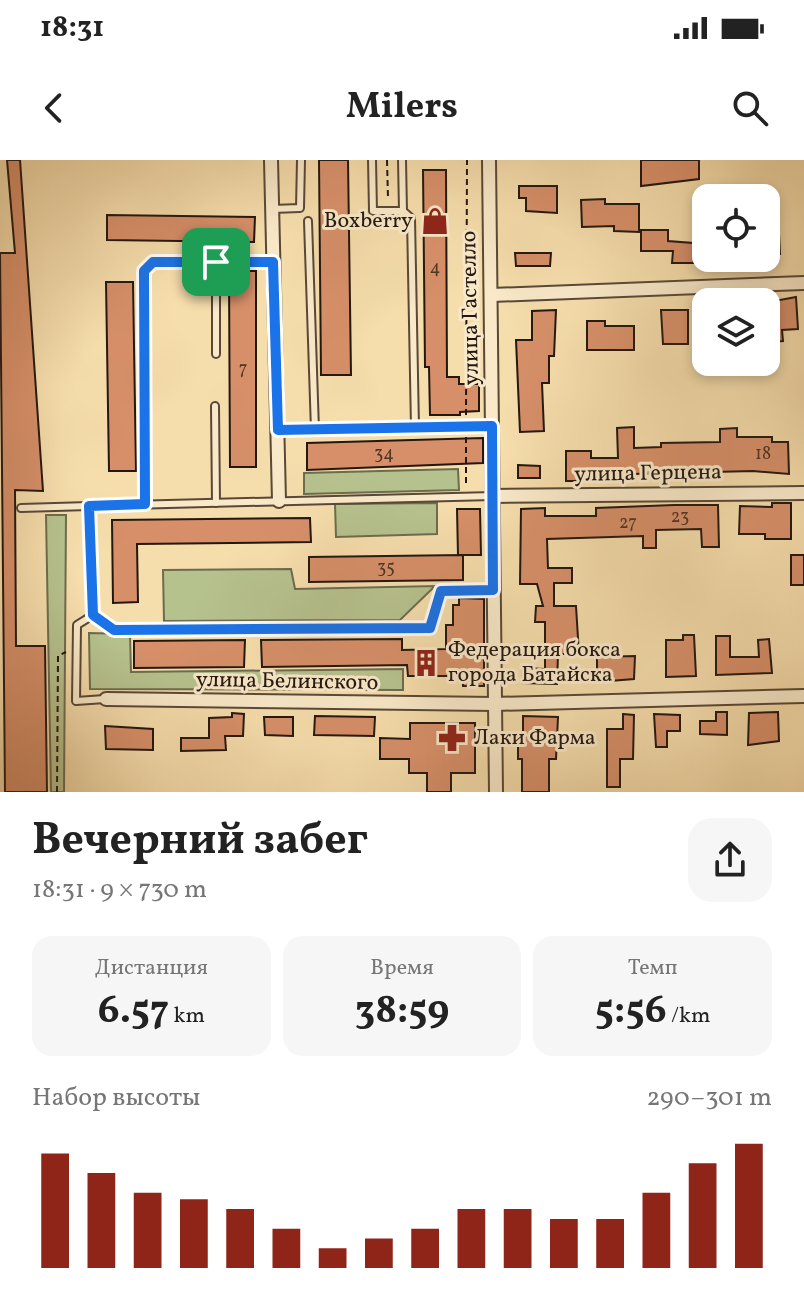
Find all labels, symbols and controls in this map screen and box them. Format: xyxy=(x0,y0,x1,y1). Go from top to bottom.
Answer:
text: 18:31 xyxy=(40,7,104,49)
text: Milers xyxy=(346,83,458,133)
icon: back xyxy=(32,86,76,130)
icon: search xyxy=(728,86,772,130)
map controls xyxy=(692,184,780,376)
button: locate xyxy=(692,184,780,272)
place label: Boxberry xyxy=(324,206,413,237)
shop icon: Boxberry xyxy=(420,206,450,236)
pin xyxy=(182,228,250,296)
street label: улица Гастелло xyxy=(454,230,488,386)
icon: arrive xyxy=(194,240,238,284)
house number: 4 xyxy=(430,256,440,281)
button: layers xyxy=(692,288,780,376)
house number: 7 xyxy=(239,357,247,382)
house number: 34 xyxy=(374,442,394,467)
house number: 18 xyxy=(755,442,771,467)
street label: улица Герцена xyxy=(574,457,722,491)
house number: 23 xyxy=(671,505,689,530)
house number: 27 xyxy=(619,511,637,536)
house number: 35 xyxy=(377,556,395,581)
place label: Федерация бокса города Батайска xyxy=(448,635,621,691)
building icon: Федерация бокса города Батайска xyxy=(411,648,441,678)
street label: улица Белинского xyxy=(196,665,378,699)
pharmacy icon: Лаки Фарма xyxy=(437,723,467,753)
place label: Лаки Фарма xyxy=(474,723,596,754)
text: Вечерний забег xyxy=(32,811,368,872)
button: share xyxy=(688,818,772,902)
text: 18:31 · 9 × 730 m xyxy=(32,872,207,908)
text: Дистанция xyxy=(95,953,208,984)
text: Время xyxy=(370,953,434,984)
text: Темп xyxy=(628,953,677,984)
text: 6.57 xyxy=(98,984,169,1040)
text: 38:59 xyxy=(355,984,449,1040)
text: 5:56 xyxy=(595,984,667,1040)
text: km xyxy=(169,1001,205,1032)
text: /km xyxy=(667,1001,711,1032)
text: Набор высоты xyxy=(32,1080,200,1116)
text: 290–301 m xyxy=(646,1080,772,1116)

